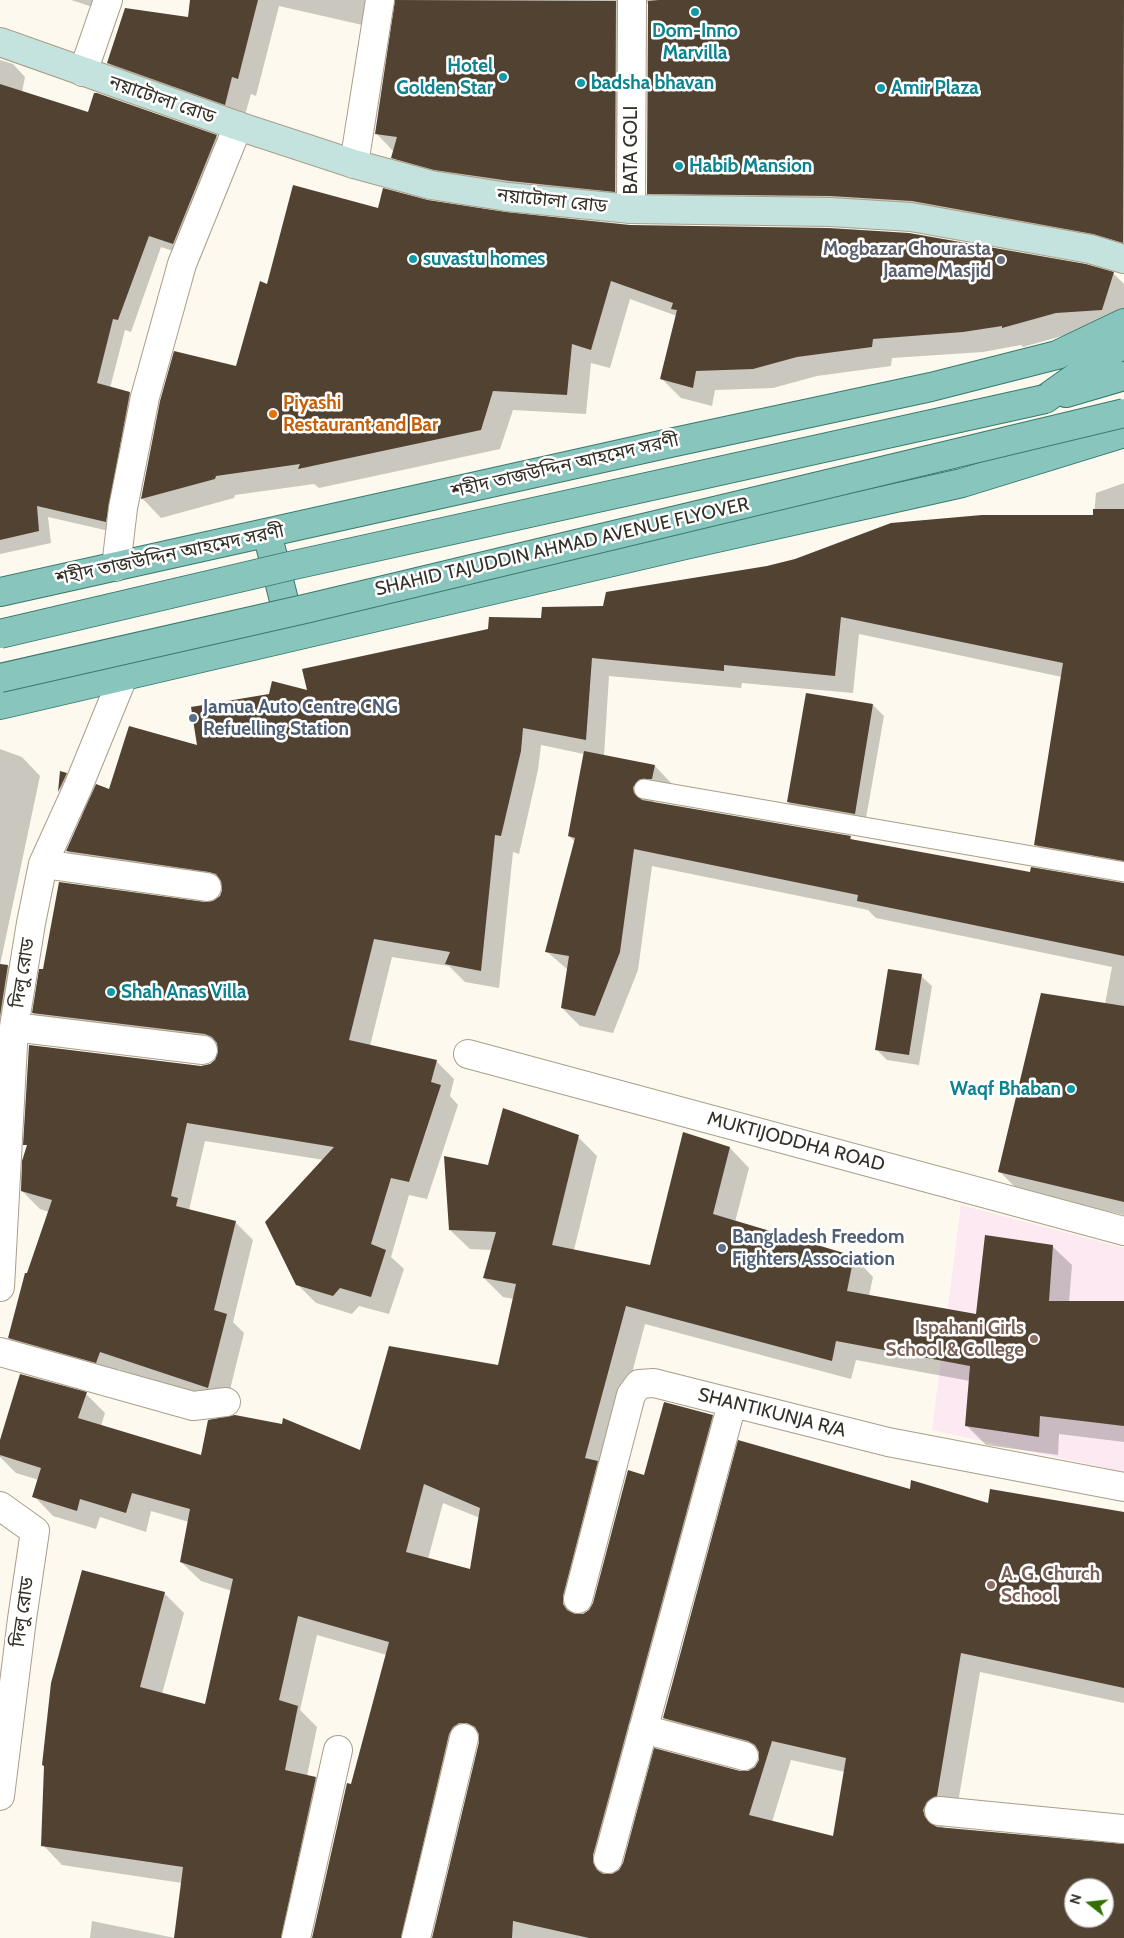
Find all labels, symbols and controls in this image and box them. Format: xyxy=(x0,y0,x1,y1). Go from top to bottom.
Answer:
marker: Dom-Inno Marvilla xyxy=(689,6,701,18)
place label: Dom-Inno Marvilla xyxy=(652,20,738,64)
place label: Hotel Golden Star xyxy=(396,55,493,99)
street label: নয়াটোলা রোড xyxy=(106,71,218,129)
marker: Hotel Golden Star xyxy=(497,71,509,83)
place label: badsha bhavan xyxy=(591,72,714,94)
marker: badsha bhavan xyxy=(575,77,587,89)
place label: Amir Plaza xyxy=(891,77,979,99)
marker: Amir Plaza xyxy=(875,82,887,94)
street label: BATA GOLI xyxy=(620,106,642,194)
place label: Habib Mansion xyxy=(689,155,812,177)
marker: Habib Mansion xyxy=(673,160,685,172)
street label: নয়াটোলা রোড xyxy=(496,184,608,218)
place label: Mogbazar Chourasta Jaame Masjid xyxy=(823,238,991,282)
place label: suvastu homes xyxy=(423,248,545,270)
marker: suvastu homes xyxy=(407,253,419,265)
marker: Mogbazar Chourasta Jaame Masjid xyxy=(995,254,1007,266)
place label: Piyashi Restaurant and Bar xyxy=(283,392,438,436)
marker: Piyashi Restaurant and Bar xyxy=(267,408,279,420)
street label: শহীদ তাজউদ্দিন আহমেদ সরণী xyxy=(449,429,681,503)
street label: SHAHID TAJUDDIN AHMAD AVENUE FLYOVER xyxy=(373,493,751,601)
street label: শহীদ তাজউদ্দিন আহমেদ সরণী xyxy=(54,520,286,590)
place label: Jamua Auto Centre CNG Refuelling Station xyxy=(203,696,398,740)
marker: Jamua Auto Centre CNG Refuelling Station xyxy=(187,712,199,724)
street label: দিলু রোড xyxy=(6,936,40,1010)
place label: Shah Anas Villa xyxy=(121,981,246,1003)
marker: Shah Anas Villa xyxy=(105,986,117,998)
place label: Waqf Bhaban xyxy=(950,1078,1061,1100)
marker: Waqf Bhaban xyxy=(1065,1083,1077,1095)
street label: MUKTIJODDHA ROAD xyxy=(705,1107,887,1177)
place label: Bangladesh Freedom Fighters Association xyxy=(732,1226,904,1270)
marker: Bangladesh Freedom Fighters Association xyxy=(716,1242,728,1254)
place label: Ispahani Girls School & College xyxy=(886,1317,1024,1361)
marker: Ispahani Girls School & College xyxy=(1028,1333,1040,1345)
street label: SHANTIKUNJA R/A xyxy=(696,1384,848,1442)
place label: A. G. Church School xyxy=(1001,1563,1100,1607)
street label: দিলু রোড xyxy=(7,1576,39,1648)
marker: A. G. Church School xyxy=(985,1579,997,1591)
north arrow xyxy=(1064,1878,1114,1928)
text: N xyxy=(1066,1892,1086,1906)

